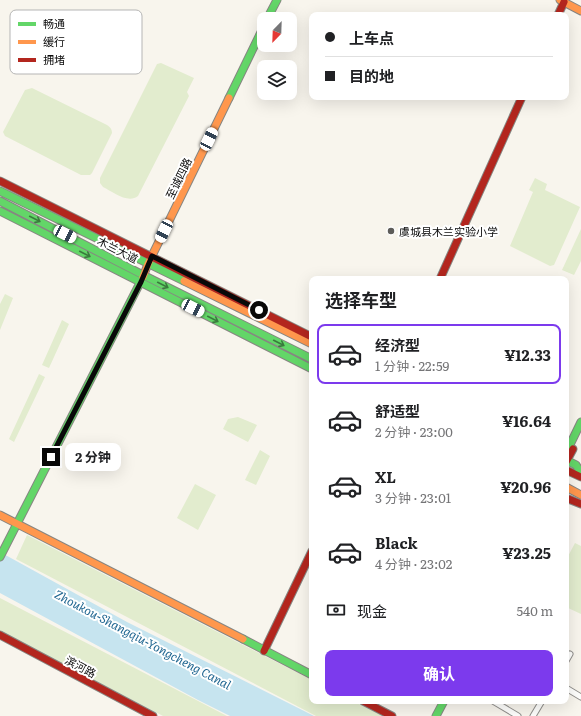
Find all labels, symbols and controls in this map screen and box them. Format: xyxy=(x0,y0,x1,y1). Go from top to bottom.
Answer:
legend xyxy=(10,10,142,74)
north arrow xyxy=(257,12,297,52)
map controls xyxy=(257,12,297,100)
text: 畅通 xyxy=(43,15,65,31)
text: 上车点 xyxy=(349,26,394,49)
text: 缓行 xyxy=(43,33,65,49)
text: 拥堵 xyxy=(43,51,65,67)
button: layers xyxy=(257,60,297,100)
text: 目的地 xyxy=(349,64,394,87)
car xyxy=(198,126,220,152)
street label: 至诚四路 xyxy=(161,155,195,201)
one-way arrow xyxy=(28,216,40,223)
car xyxy=(153,218,175,244)
car xyxy=(52,223,78,245)
place label: 虞城县木兰实验小学 xyxy=(399,223,498,239)
marker: 虞城县木兰实验小学 xyxy=(386,226,396,236)
street label: 木兰大道 xyxy=(95,232,141,266)
one-way arrow xyxy=(79,251,91,258)
one-way arrow xyxy=(157,281,169,289)
text: 选择车型 xyxy=(325,286,397,313)
car xyxy=(180,297,206,319)
route start xyxy=(250,301,268,319)
one-way arrow xyxy=(207,316,219,323)
text: 经济型 xyxy=(375,333,420,356)
icon: car xyxy=(327,336,363,372)
one-way arrow xyxy=(273,339,285,347)
text: ¥12.33 xyxy=(504,343,551,366)
text: 1 分钟 · 22:59 xyxy=(375,356,449,375)
text: 舒适型 xyxy=(375,399,420,422)
icon: car xyxy=(327,402,363,438)
text: ¥16.64 xyxy=(502,409,551,432)
text: 2 分钟 · 23:00 xyxy=(375,422,453,441)
callout: 2 分钟 xyxy=(65,443,121,471)
text: 2 分钟 xyxy=(75,447,111,466)
route end xyxy=(42,448,60,466)
text: XL xyxy=(375,465,396,488)
icon: car xyxy=(327,468,363,504)
text: ¥20.96 xyxy=(500,475,551,498)
text: 3 分钟 · 23:01 xyxy=(375,488,451,507)
text: Black xyxy=(375,531,418,554)
icon: car xyxy=(327,534,363,570)
text: ¥23.25 xyxy=(502,541,551,564)
text: 4 分钟 · 23:02 xyxy=(375,554,452,573)
water label: Zhoukou-Shangqiu-Yongcheng Canal xyxy=(51,585,235,694)
icon: cash xyxy=(325,599,347,621)
text: 现金 xyxy=(357,599,387,622)
text: 540 m xyxy=(517,601,553,620)
button: 确认 xyxy=(325,650,553,696)
street label: 滨河路 xyxy=(63,651,99,681)

